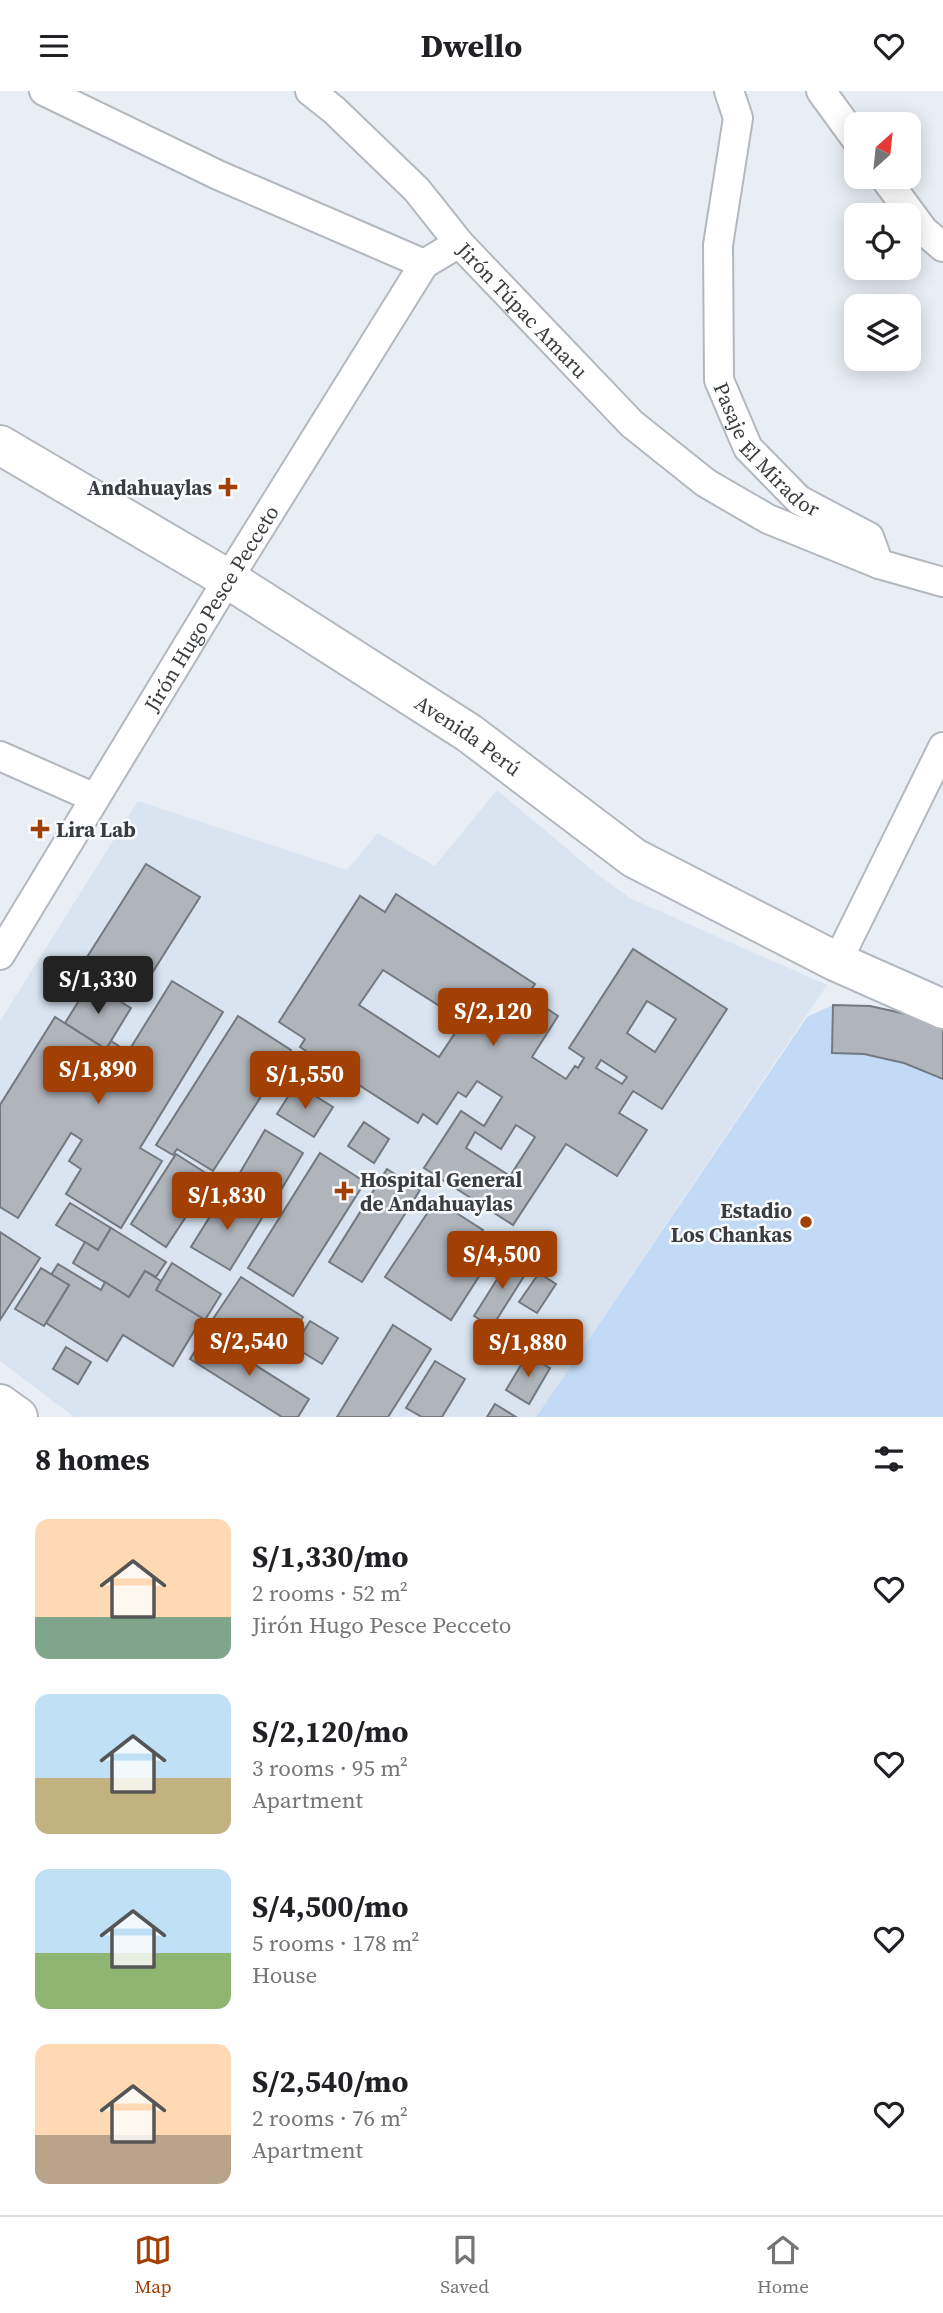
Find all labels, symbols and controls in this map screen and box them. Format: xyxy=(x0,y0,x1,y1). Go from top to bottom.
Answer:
text: Dwello xyxy=(421,24,522,68)
icon: menu xyxy=(35,27,73,65)
icon: heart xyxy=(870,27,908,65)
north arrow xyxy=(844,112,920,189)
map controls xyxy=(844,112,921,371)
button: locate xyxy=(844,203,921,280)
street label: Jirón Túpac Amaru xyxy=(450,235,595,384)
button: layers xyxy=(844,294,921,371)
street label: Pasaje El Mirador xyxy=(707,377,825,523)
place label: Andahuaylas xyxy=(87,473,212,502)
marker: Andahuaylas xyxy=(218,477,238,497)
street label: Jirón Hugo Pesce Pecceto xyxy=(136,499,285,718)
street label: Avenida Perú xyxy=(410,688,527,782)
place label: Lira Lab xyxy=(56,815,136,844)
marker: Lira Lab xyxy=(30,819,50,839)
pin: S/1,330 xyxy=(33,957,163,1016)
text: S/1,330 xyxy=(59,963,137,995)
pin: S/2,120 xyxy=(428,989,558,1048)
text: S/2,120 xyxy=(454,995,532,1027)
pin: S/1,890 xyxy=(33,1047,163,1106)
pin: S/1,550 xyxy=(240,1051,370,1111)
text: S/1,890 xyxy=(59,1053,137,1085)
text: S/1,550 xyxy=(266,1058,344,1090)
place label: Hospital General de Andahuaylas xyxy=(360,1165,523,1218)
pin: S/1,830 xyxy=(162,1173,292,1232)
text: S/1,830 xyxy=(188,1179,266,1211)
marker: Hospital General de Andahuaylas xyxy=(334,1181,354,1201)
place label: Estadio Los Chankas xyxy=(671,1196,792,1249)
marker: Estadio Los Chankas xyxy=(798,1214,814,1230)
pin: S/4,500 xyxy=(437,1231,567,1291)
text: S/4,500 xyxy=(463,1238,541,1270)
pin: S/2,540 xyxy=(184,1319,314,1378)
pin: S/1,880 xyxy=(463,1319,593,1379)
text: S/2,540 xyxy=(210,1325,288,1357)
text: S/1,880 xyxy=(489,1326,567,1358)
text: 8 homes xyxy=(35,1439,150,1480)
icon: filters xyxy=(870,1440,908,1478)
text: S/1,330/mo xyxy=(252,1536,408,1577)
icon: home xyxy=(91,1547,175,1631)
icon: heart xyxy=(870,1570,908,1608)
text: 2 rooms · 52 m² xyxy=(252,1577,408,1609)
text: Jirón Hugo Pesce Pecceto xyxy=(252,1609,511,1641)
text: S/2,120/mo xyxy=(252,1711,408,1752)
icon: home xyxy=(91,1722,175,1806)
icon: heart xyxy=(870,1745,908,1783)
text: 3 rooms · 95 m² xyxy=(252,1752,408,1784)
text: Apartment xyxy=(252,1784,363,1816)
text: S/4,500/mo xyxy=(252,1886,408,1927)
icon: home xyxy=(91,1897,175,1981)
icon: heart xyxy=(870,1920,908,1958)
text: 5 rooms · 178 m² xyxy=(252,1927,419,1959)
text: House xyxy=(252,1959,317,1991)
text: S/2,540/mo xyxy=(252,2061,408,2102)
icon: home xyxy=(91,2072,175,2156)
icon: heart xyxy=(870,2095,908,2133)
text: 2 rooms · 76 m² xyxy=(252,2102,408,2134)
text: Apartment xyxy=(252,2134,363,2166)
tab: Map xyxy=(134,2231,172,2299)
tab: Saved xyxy=(440,2231,489,2299)
tab: Home xyxy=(757,2231,809,2299)

